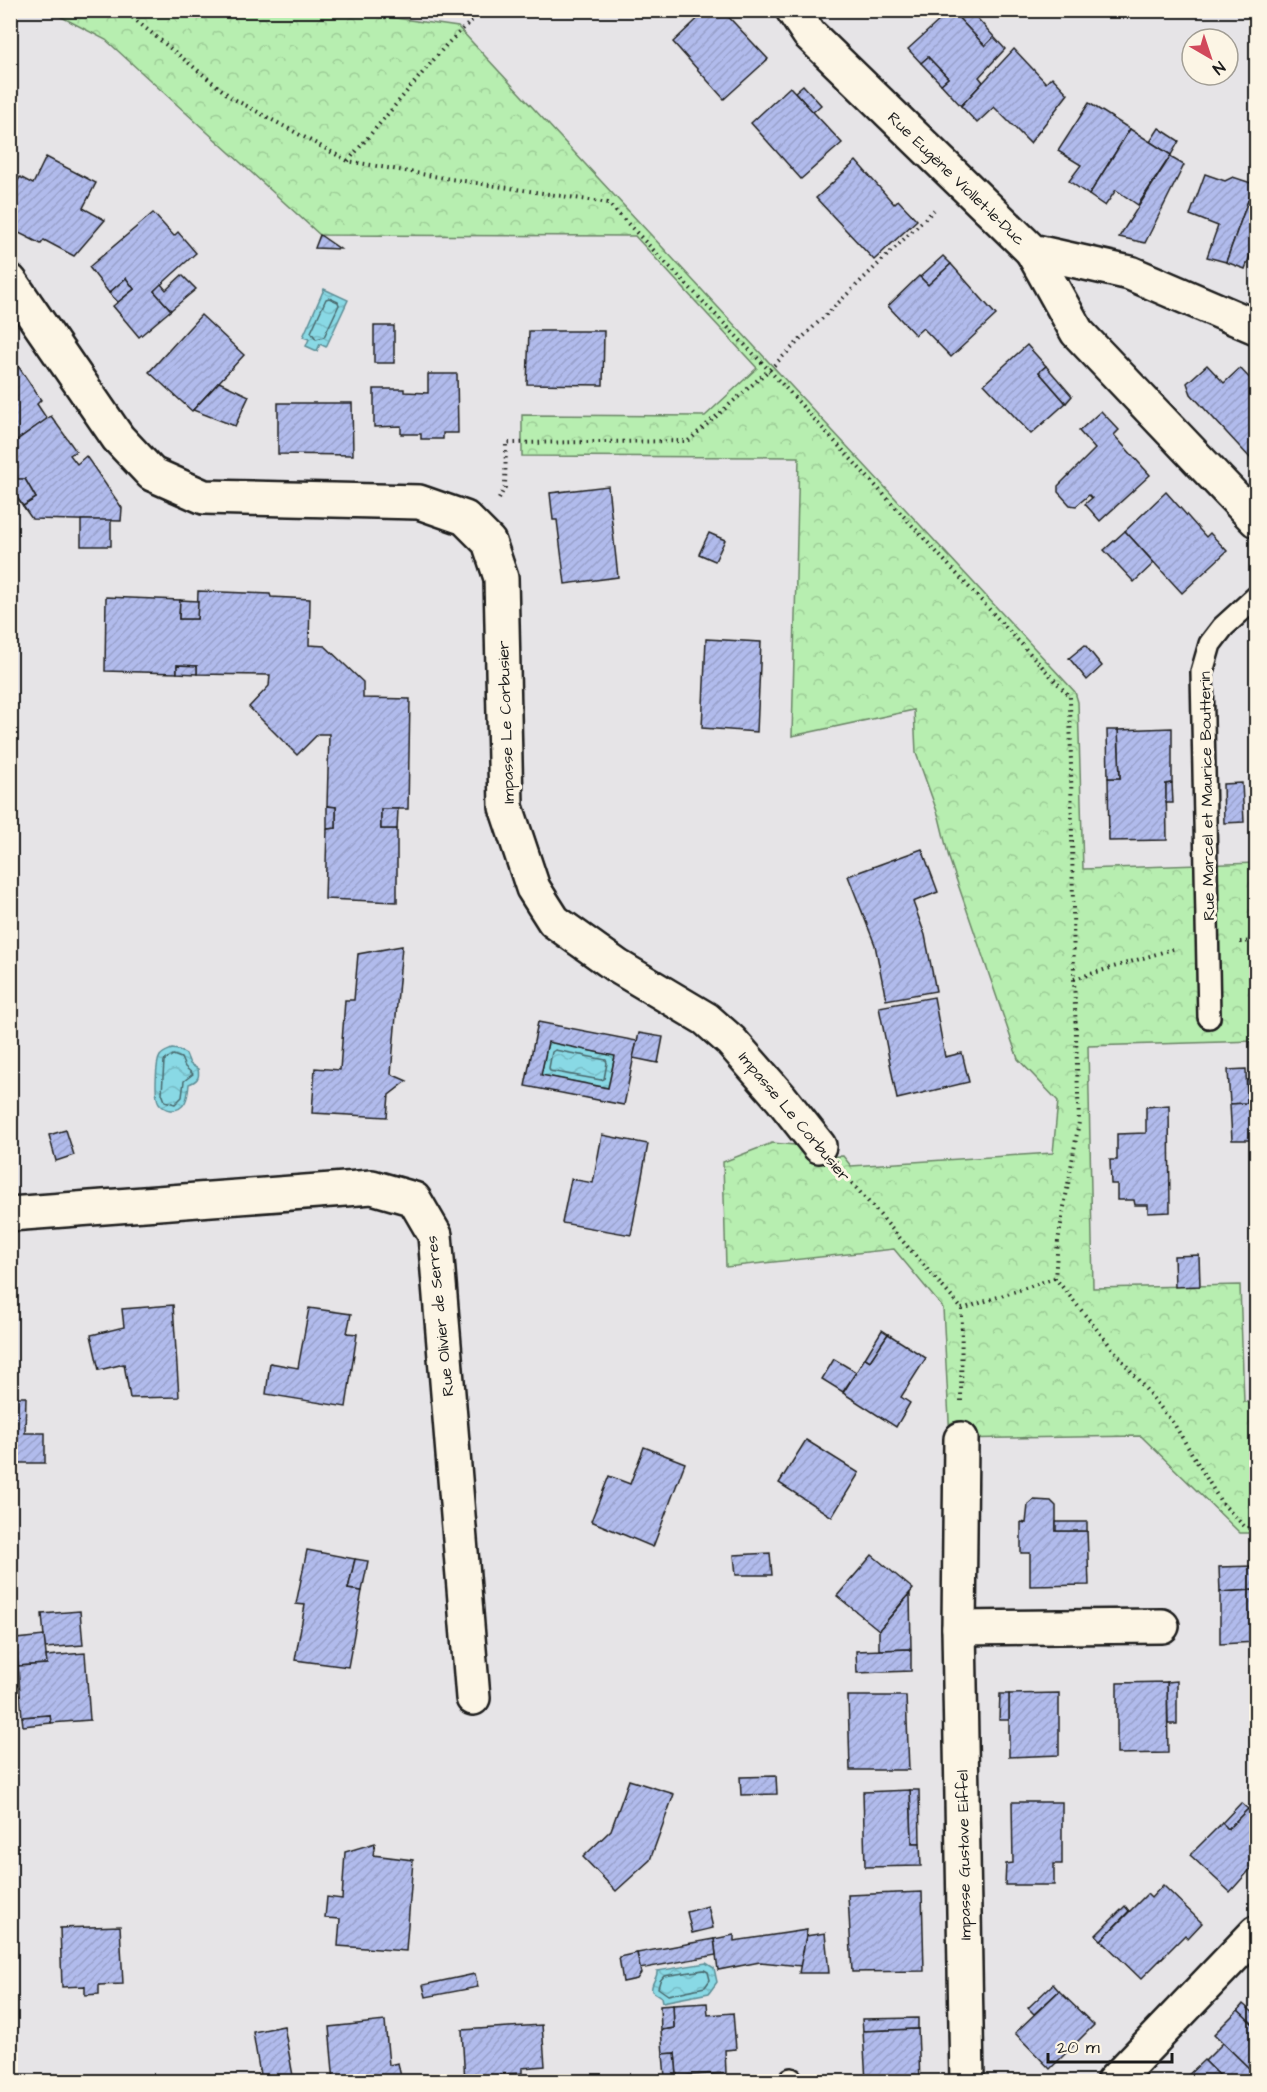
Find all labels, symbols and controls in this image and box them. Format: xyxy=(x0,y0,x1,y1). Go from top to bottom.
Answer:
north arrow xyxy=(1180,27,1240,87)
text: N xyxy=(1208,56,1230,80)
street label: Rue Eugène Viollet-le-Duc xyxy=(882,107,1030,251)
street label: Impasse Le Corbusier xyxy=(492,640,520,804)
street label: Rue Marcel et Maurice Boutterin xyxy=(1194,671,1220,921)
street label: Impasse Le Corbusier xyxy=(733,1047,855,1186)
street label: Rue Olivier de Serres xyxy=(421,1234,459,1397)
street label: Impasse Gustave Eiffel xyxy=(952,1770,976,1940)
scale bar xyxy=(1048,2026,1172,2064)
text: 20 m xyxy=(1057,2035,1100,2060)

